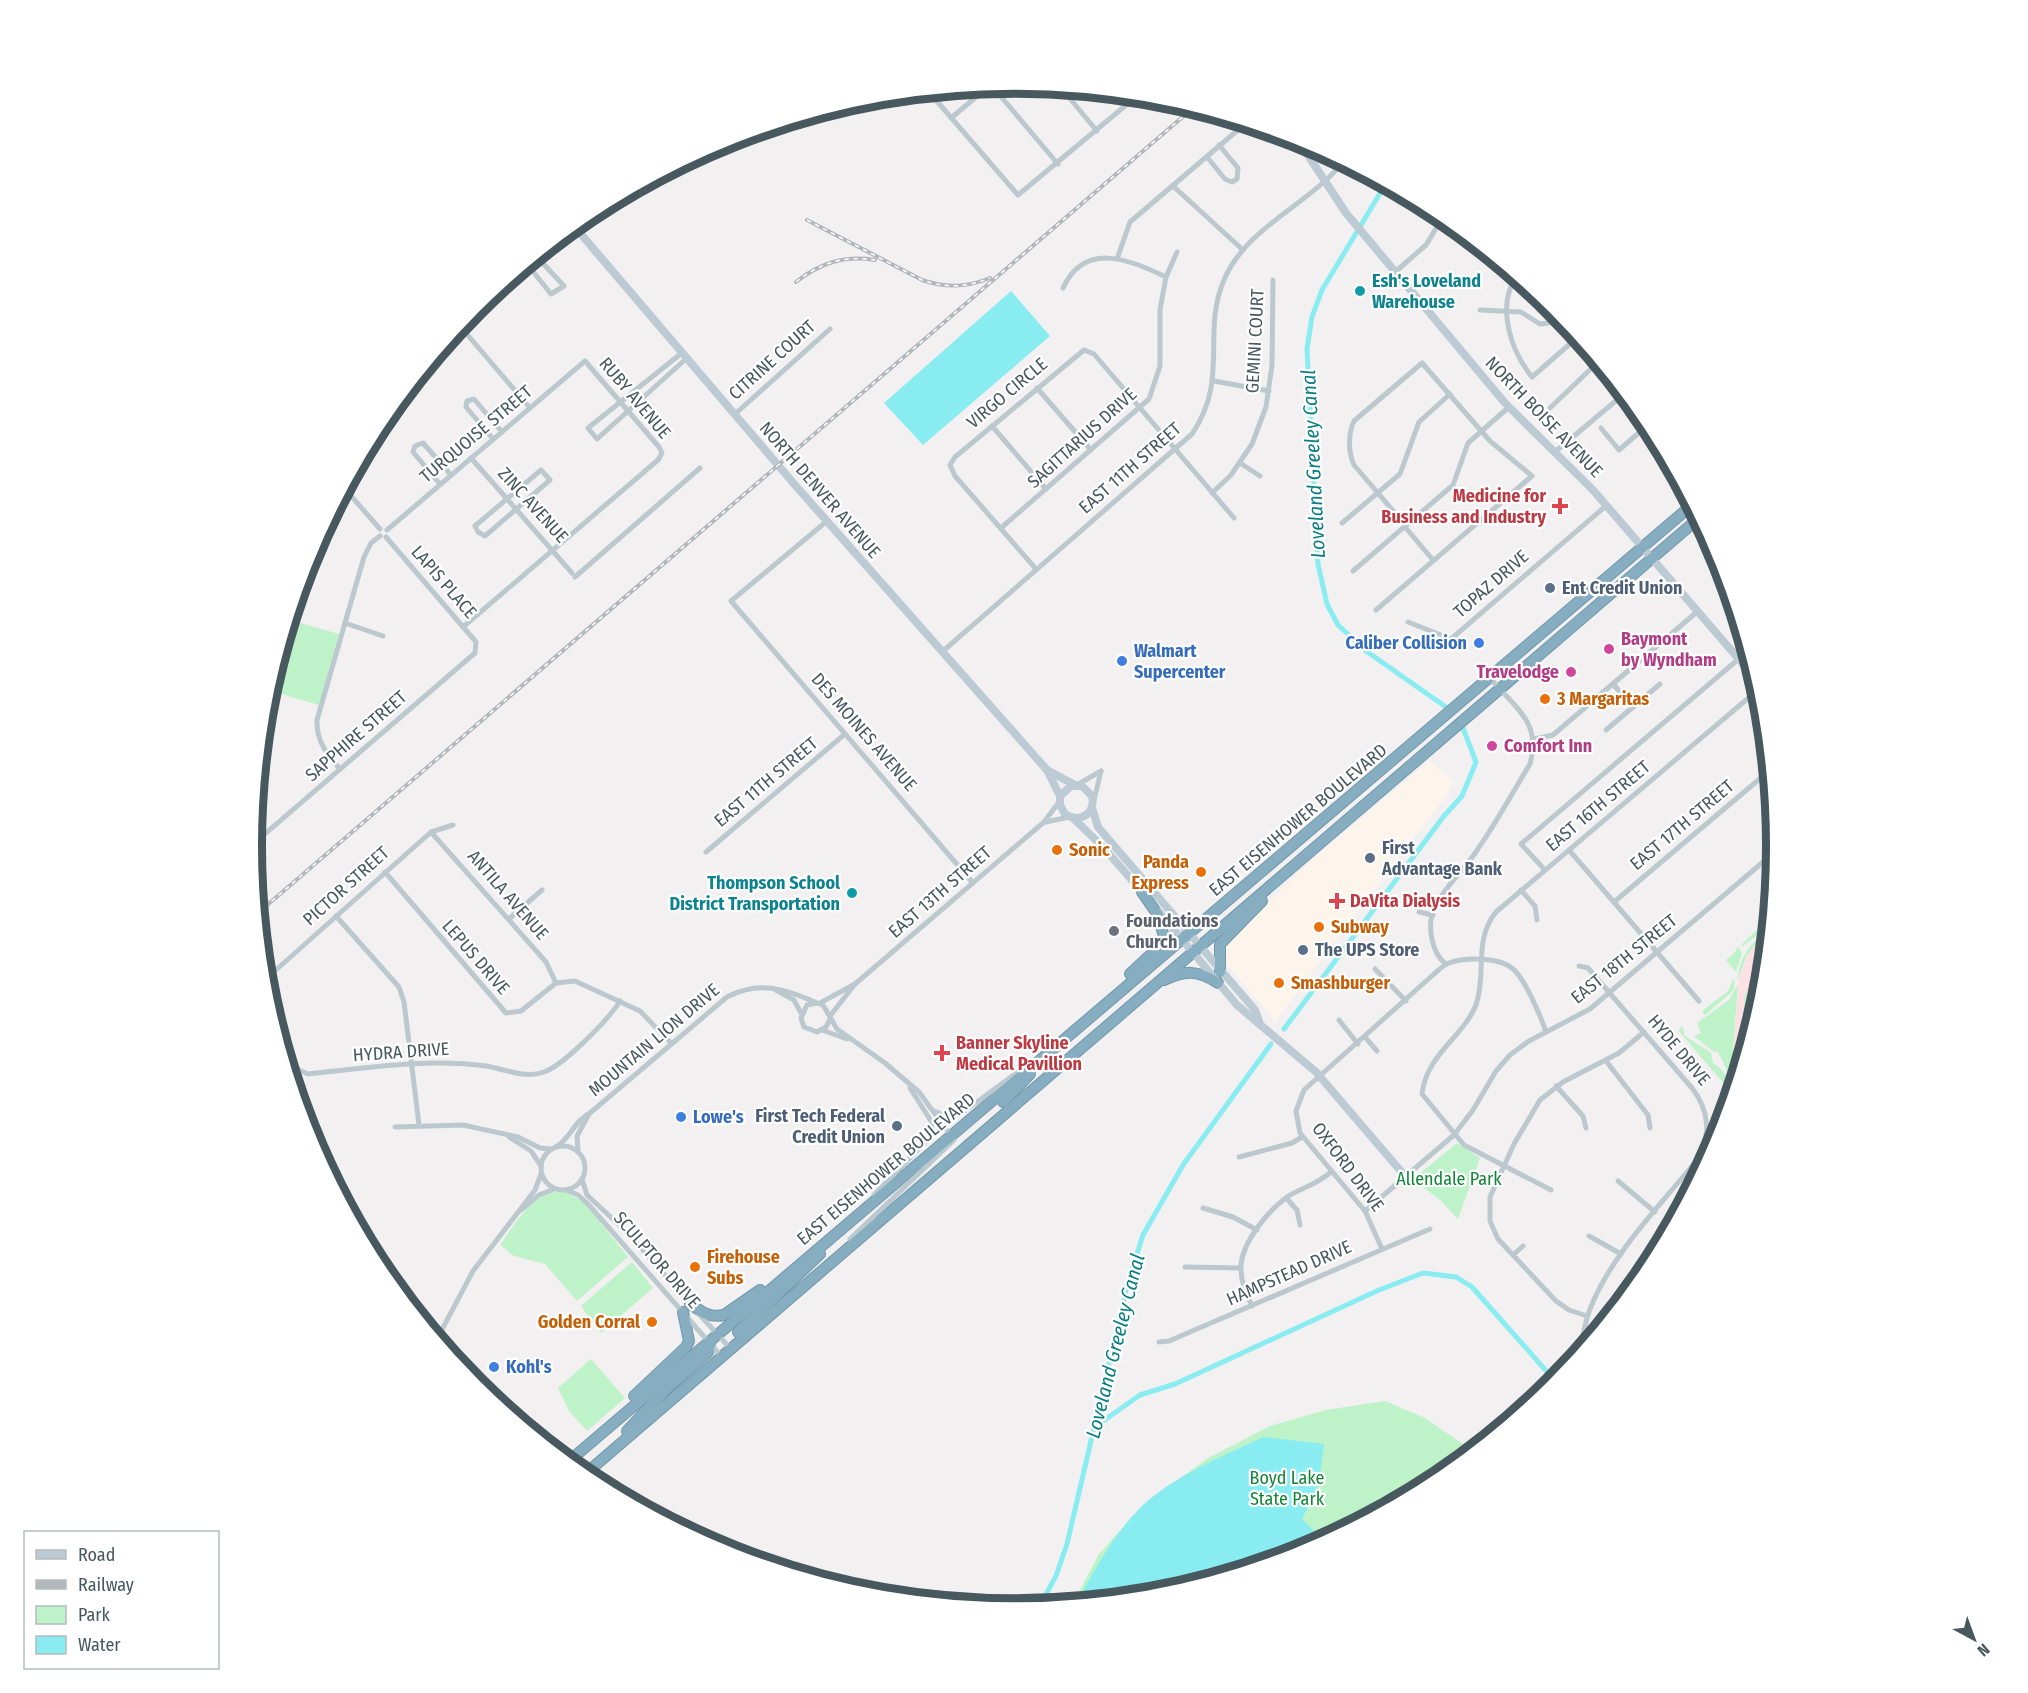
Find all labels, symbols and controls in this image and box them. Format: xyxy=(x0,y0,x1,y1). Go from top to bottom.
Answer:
place label: Esh's Loveland Warehouse xyxy=(1372,270,1481,313)
marker: Esh's Loveland Warehouse xyxy=(1353,284,1367,298)
street label: GEMINI COURT xyxy=(1241,288,1269,394)
street label: CITRINE COURT xyxy=(724,315,820,405)
street label: NORTH BOISE AVENUE xyxy=(1481,352,1607,482)
street label: RUBY AVENUE xyxy=(595,353,675,443)
street label: VIRGO CIRCLE xyxy=(962,353,1052,433)
water label: Loveland Greeley Canal xyxy=(1296,369,1330,559)
street label: TURQUOISE STREET xyxy=(415,380,537,487)
street label: SAGITTARIUS DRIVE xyxy=(1023,383,1141,493)
street label: NORTH DENVER AVENUE xyxy=(755,417,885,563)
street label: EAST 11TH STREET xyxy=(1074,417,1186,518)
street label: ZINC AVENUE xyxy=(493,463,573,547)
place label: Medicine for Business and Industry xyxy=(1381,485,1546,528)
marker: Medicine for Business and Industry xyxy=(1551,497,1569,515)
street label: LAPIS PLACE xyxy=(407,541,481,623)
street label: TOPAZ DRIVE xyxy=(1449,545,1533,623)
place label: Ent Credit Union xyxy=(1562,577,1683,599)
marker: Ent Credit Union xyxy=(1543,581,1557,595)
place label: Baymont by Wyndham xyxy=(1621,628,1717,671)
place label: Caliber Collision xyxy=(1345,632,1467,654)
marker: Caliber Collision xyxy=(1472,636,1486,650)
place label: Walmart Supercenter xyxy=(1134,640,1226,683)
marker: Baymont by Wyndham xyxy=(1602,642,1616,656)
marker: Walmart Supercenter xyxy=(1115,654,1129,668)
place label: Travelodge xyxy=(1477,661,1559,683)
marker: Travelodge xyxy=(1564,665,1578,679)
street label: DES MOINES AVENUE xyxy=(807,668,921,796)
street label: SAPPHIRE STREET xyxy=(301,686,412,786)
place label: 3 Margaritas xyxy=(1556,688,1649,710)
marker: 3 Margaritas xyxy=(1538,692,1552,706)
street label: EAST 11TH STREET xyxy=(710,732,823,832)
place label: Comfort Inn xyxy=(1504,735,1592,757)
street label: EAST EISENHOWER BOULEVARD xyxy=(1205,739,1391,901)
marker: Comfort Inn xyxy=(1485,739,1499,753)
street label: EAST 16TH STREET xyxy=(1541,756,1655,856)
street label: EAST 17TH STREET xyxy=(1626,775,1739,875)
place label: First Advantage Bank xyxy=(1381,837,1503,880)
place label: Sonic xyxy=(1069,839,1110,861)
street label: PICTOR STREET xyxy=(298,841,394,930)
street label: EAST 13TH STREET xyxy=(884,841,996,943)
marker: Sonic xyxy=(1050,843,1064,857)
street label: ANTILA AVENUE xyxy=(463,846,553,944)
place label: Panda Express xyxy=(1131,851,1189,894)
marker: First Advantage Bank xyxy=(1363,851,1377,865)
marker: Panda Express xyxy=(1194,865,1208,879)
place label: Thompson School District Transportation xyxy=(670,872,840,915)
marker: Thompson School District Transportation xyxy=(845,886,859,900)
place label: DaVita Dialysis xyxy=(1350,890,1460,912)
marker: DaVita Dialysis xyxy=(1328,892,1346,910)
street label: EAST 18TH STREET xyxy=(1567,909,1682,1008)
place label: Foundations Church xyxy=(1126,910,1218,953)
street label: LEPUS DRIVE xyxy=(438,915,514,999)
place label: Subway xyxy=(1331,916,1389,938)
marker: Subway xyxy=(1312,920,1326,934)
marker: Foundations Church xyxy=(1107,924,1121,938)
place label: The UPS Store xyxy=(1315,939,1419,961)
marker: The UPS Store xyxy=(1296,943,1310,957)
place label: Smashburger xyxy=(1291,972,1390,994)
marker: Smashburger xyxy=(1272,976,1286,990)
street label: MOUNTAIN LION DRIVE xyxy=(584,979,724,1101)
street label: HYDE DRIVE xyxy=(1643,1010,1715,1090)
place label: Banner Skyline Medical Pavillion xyxy=(956,1032,1082,1075)
street label: HYDRA DRIVE xyxy=(352,1038,450,1066)
marker: Banner Skyline Medical Pavillion xyxy=(933,1044,951,1062)
street label: EAST EISENHOWER BOULEVARD xyxy=(793,1088,979,1250)
place label: First Tech Federal Credit Union xyxy=(755,1105,885,1148)
place label: Lowe's xyxy=(693,1106,744,1128)
marker: Lowe's xyxy=(674,1110,688,1124)
street label: OXFORD DRIVE xyxy=(1307,1118,1389,1216)
marker: First Tech Federal Credit Union xyxy=(890,1119,904,1133)
park label: Allendale Park xyxy=(1396,1168,1502,1190)
street label: SCULPTOR DRIVE xyxy=(609,1207,705,1313)
street label: HAMPSTEAD DRIVE xyxy=(1223,1236,1355,1310)
place label: Firehouse Subs xyxy=(707,1246,780,1289)
water label: Loveland Greeley Canal xyxy=(1080,1251,1150,1441)
marker: Firehouse Subs xyxy=(688,1260,702,1274)
place label: Golden Corral xyxy=(538,1311,640,1333)
marker: Golden Corral xyxy=(645,1315,659,1329)
place label: Kohl's xyxy=(506,1356,552,1378)
marker: Kohl's xyxy=(487,1360,501,1374)
park label: Boyd Lake State Park xyxy=(1250,1467,1325,1510)
legend xyxy=(24,1531,219,1669)
text: Road xyxy=(78,1544,115,1566)
text: Railway xyxy=(78,1574,134,1596)
text: Park xyxy=(78,1604,111,1626)
north arrow xyxy=(1944,1609,2004,1669)
text: Water xyxy=(78,1634,121,1656)
text: N xyxy=(1974,1640,1993,1660)

